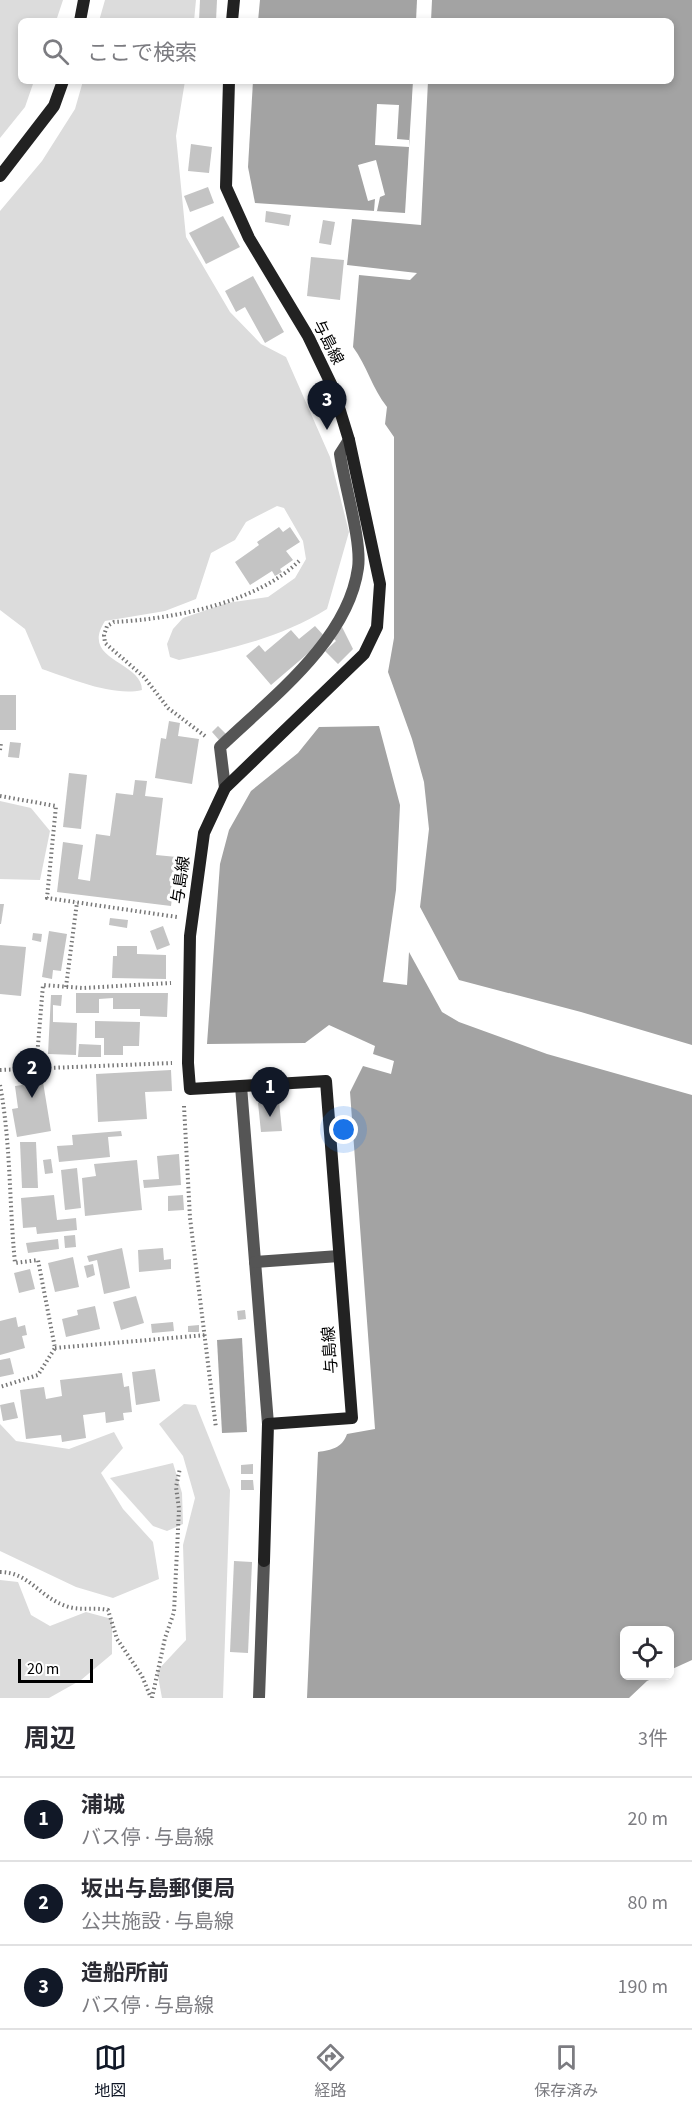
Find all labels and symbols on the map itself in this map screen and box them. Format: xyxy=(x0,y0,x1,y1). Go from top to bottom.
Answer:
street label: 与島線 xyxy=(307,316,349,368)
pin: 3 xyxy=(308,380,346,430)
street label: 与島線 xyxy=(167,855,195,905)
pin: 2 xyxy=(12,1048,51,1098)
pin: 1 xyxy=(250,1068,290,1117)
your location xyxy=(329,1115,358,1144)
street label: 与島線 xyxy=(317,1325,343,1375)
scale bar xyxy=(18,1656,93,1684)

